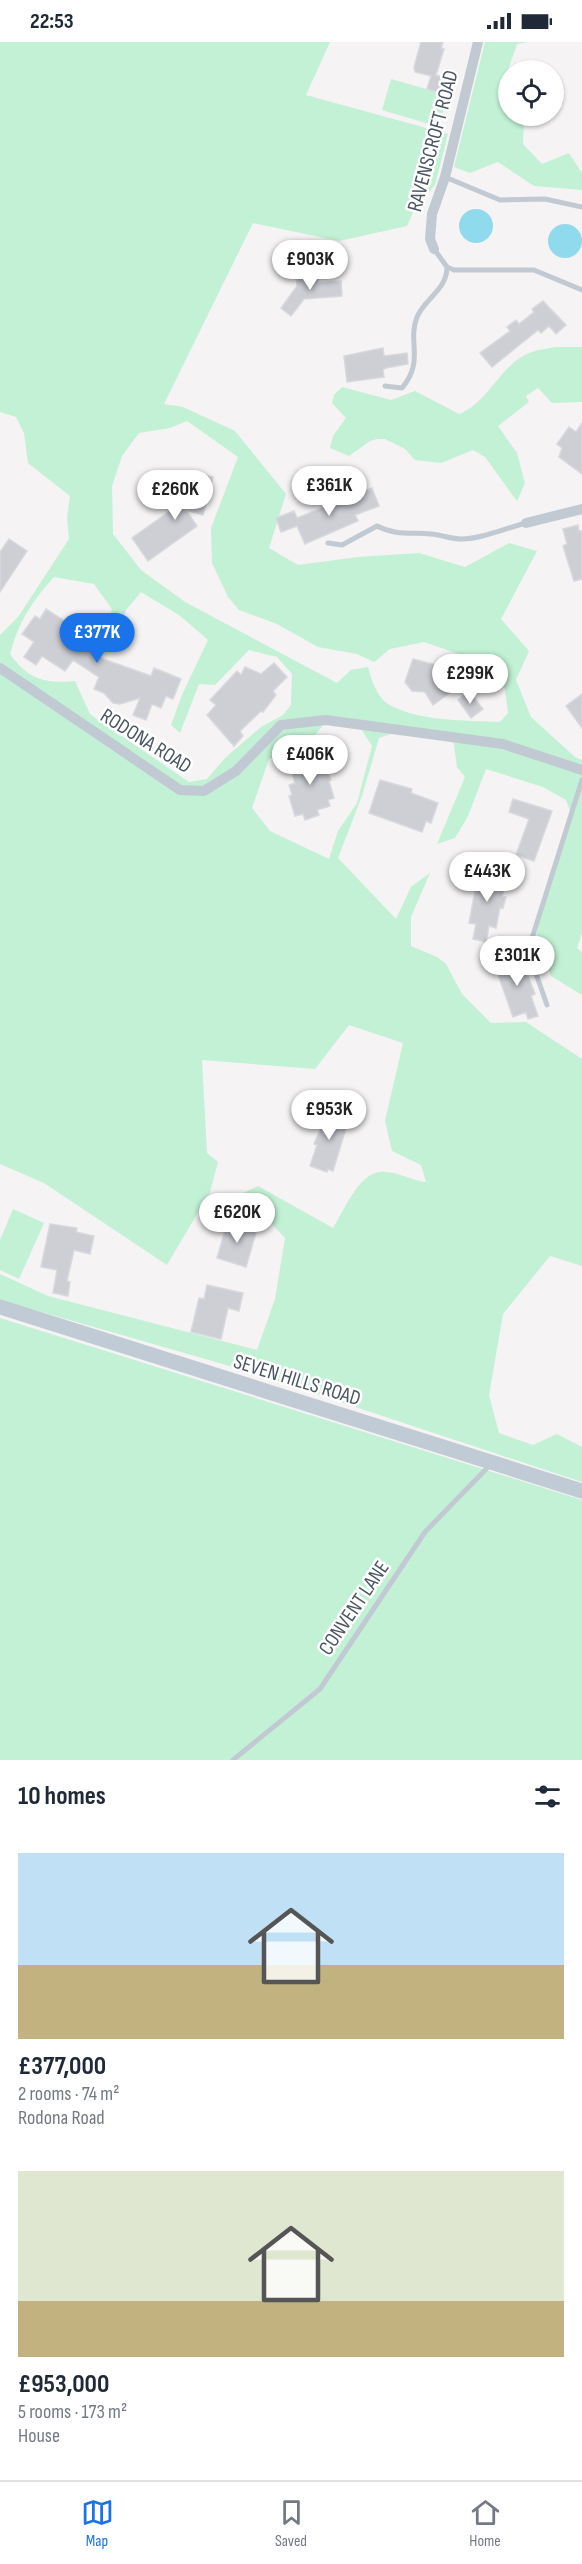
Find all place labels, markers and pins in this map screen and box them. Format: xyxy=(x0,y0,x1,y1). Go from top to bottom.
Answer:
pin: £903K xyxy=(268,240,352,291)
pin: £361K xyxy=(287,466,371,517)
pin: £260K xyxy=(133,470,217,521)
pin: £377K xyxy=(55,613,139,664)
pin: £299K xyxy=(428,654,512,705)
pin: £406K xyxy=(268,735,352,786)
pin: £443K xyxy=(445,852,529,903)
pin: £301K xyxy=(475,936,559,987)
pin: £953K xyxy=(287,1090,371,1141)
pin: £620K xyxy=(195,1193,279,1244)

